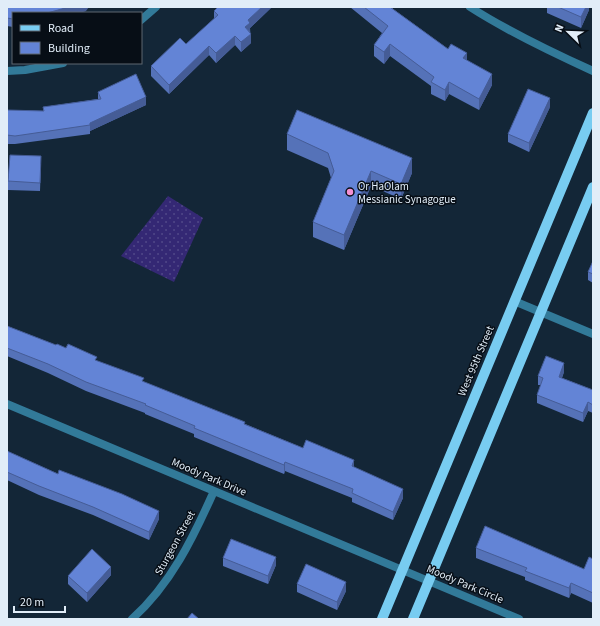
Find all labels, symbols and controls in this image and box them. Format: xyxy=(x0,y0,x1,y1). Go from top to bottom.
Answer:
legend xyxy=(12,12,142,64)
north arrow xyxy=(548,12,588,52)
text: Road xyxy=(48,20,74,37)
text: N xyxy=(551,22,568,35)
text: Building xyxy=(48,40,90,57)
place label: Or HaOlam Messianic Synagogue xyxy=(358,179,456,207)
marker: Or HaOlam Messianic Synagogue xyxy=(345,187,355,197)
street label: West 95th Street xyxy=(454,323,498,398)
street label: Moody Park Drive xyxy=(169,454,249,500)
street label: Sturgeon Street xyxy=(151,508,199,578)
street label: Moody Park Circle xyxy=(424,561,506,607)
scale bar xyxy=(14,588,65,614)
text: 20 m xyxy=(20,594,44,611)

